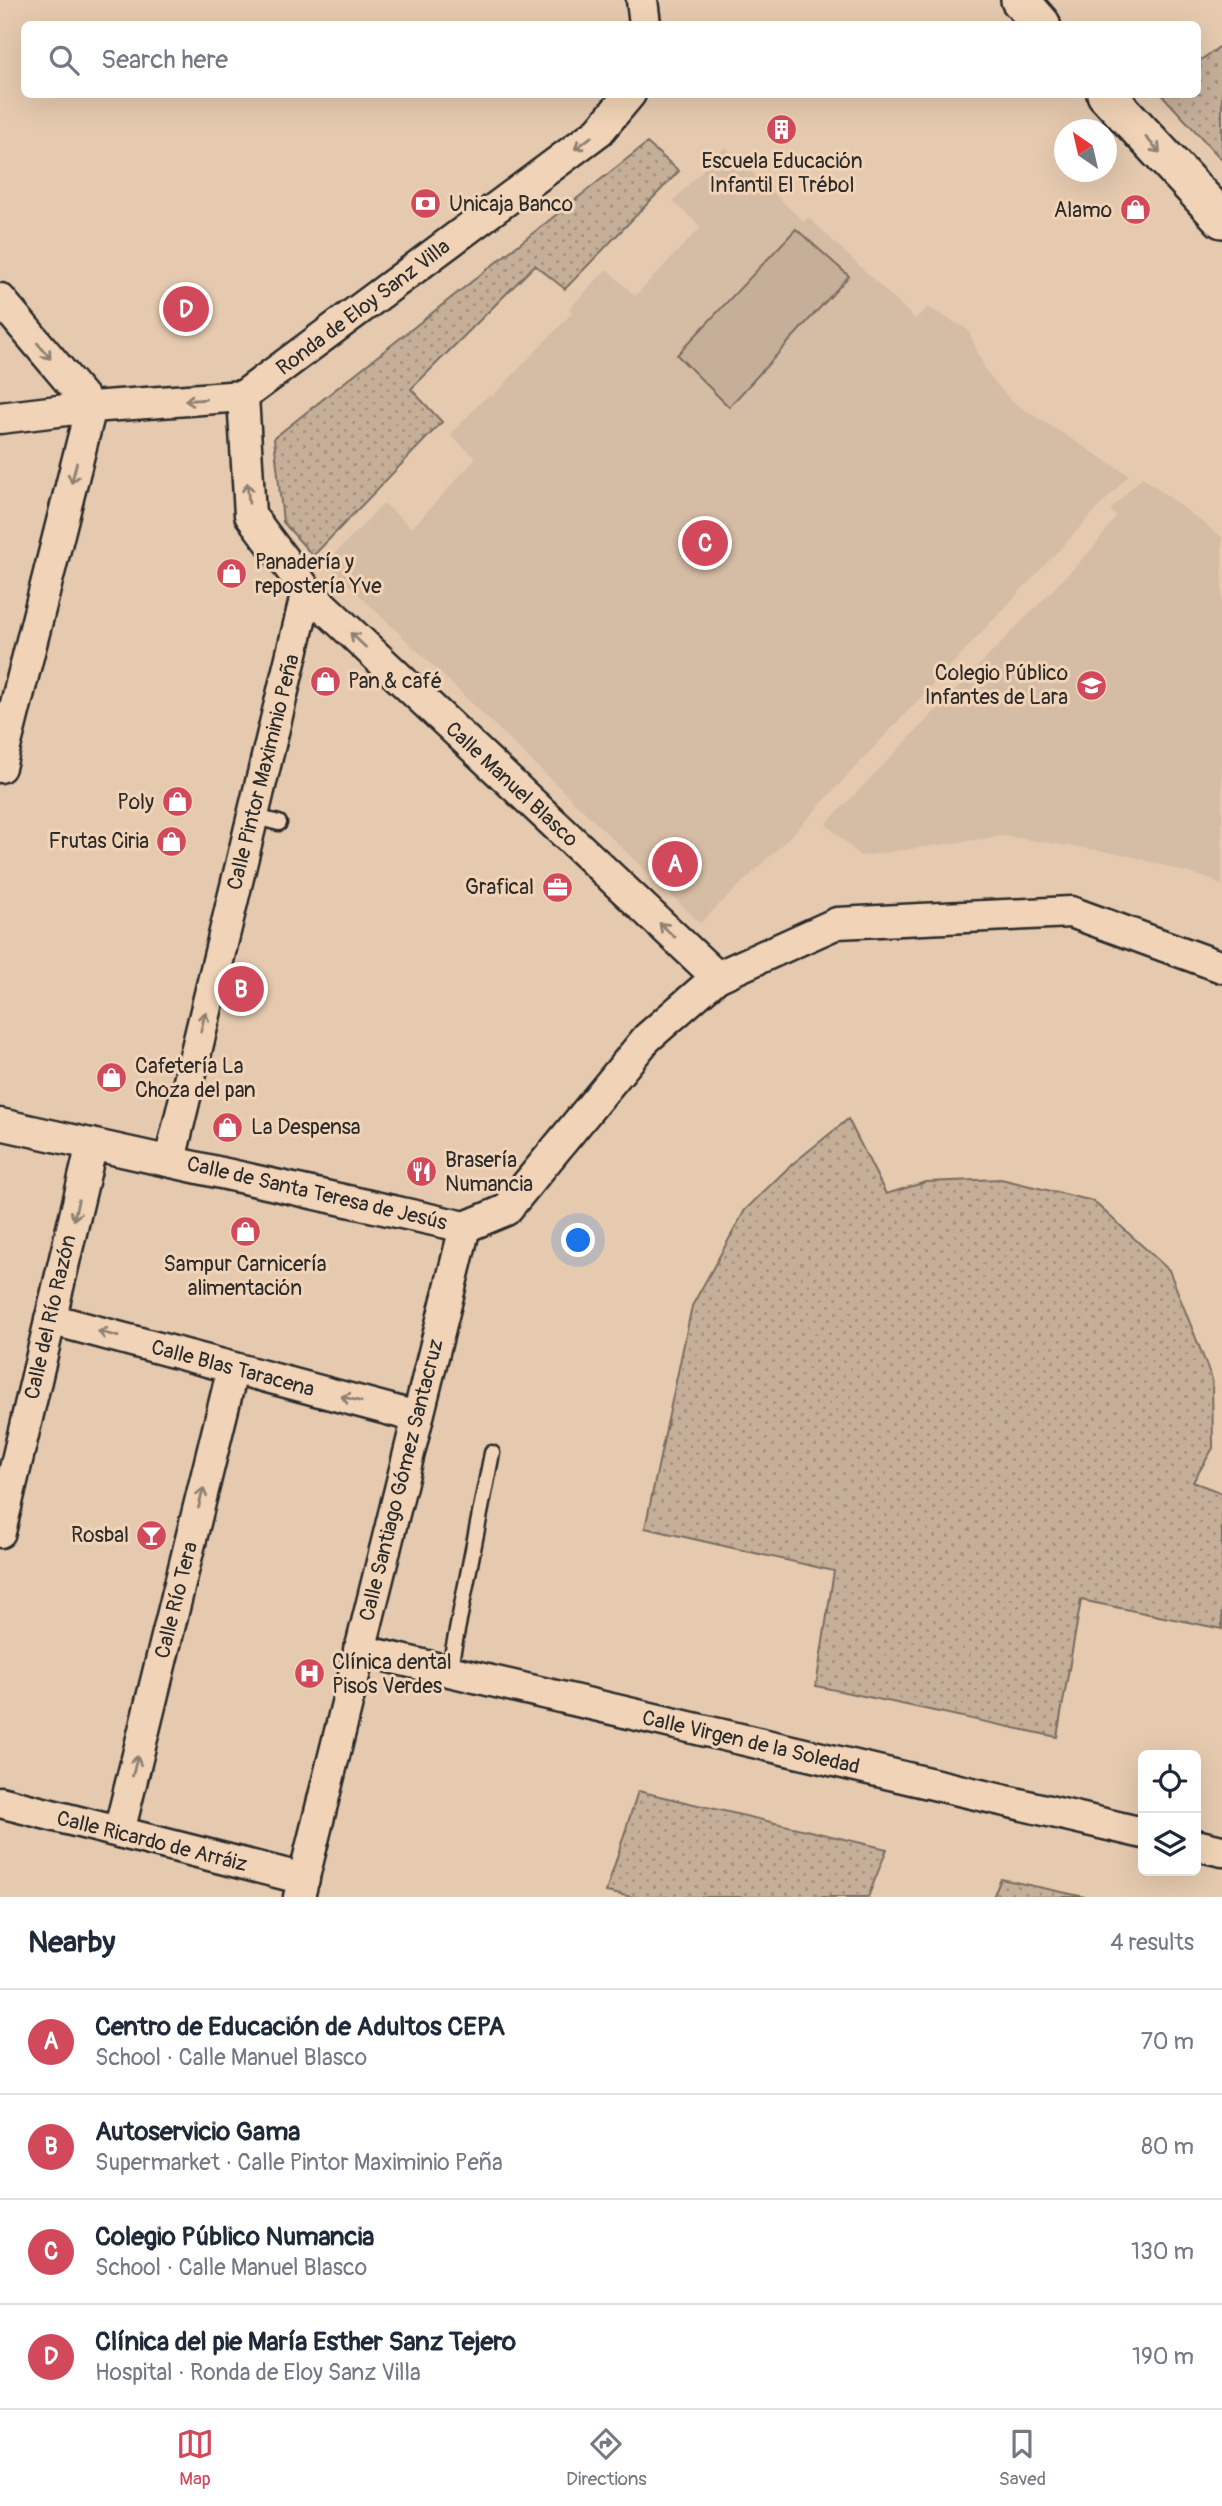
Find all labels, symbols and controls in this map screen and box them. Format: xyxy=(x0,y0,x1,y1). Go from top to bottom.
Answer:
search box xyxy=(21,21,1201,98)
icon: search xyxy=(45,41,83,79)
text: Search here xyxy=(101,44,228,76)
building icon: Escuela Educación Infantil El Trébol xyxy=(765,112,799,146)
north arrow xyxy=(1054,119,1117,182)
one-way arrow xyxy=(574,135,593,150)
one-way arrow xyxy=(1144,136,1161,153)
place label: Escuela Educación Infantil El Trébol xyxy=(701,148,863,199)
bank icon: Unicaja Banco xyxy=(409,187,443,221)
place label: Unicaja Banco xyxy=(449,191,573,218)
shop icon: Alamo xyxy=(1118,193,1152,227)
place label: Alamo xyxy=(1054,197,1112,224)
street label: Ronda de Eloy Sanz Villa xyxy=(271,233,456,382)
pin: D xyxy=(163,283,209,335)
one-way arrow xyxy=(36,342,52,360)
one-way arrow xyxy=(184,394,207,407)
one-way arrow xyxy=(67,461,80,484)
one-way arrow xyxy=(241,482,254,505)
pin: C xyxy=(682,517,728,569)
place label: Panadería y repostería Yve xyxy=(255,549,382,600)
shop icon: Panadería y repostería Yve xyxy=(215,557,249,591)
one-way arrow xyxy=(350,632,367,649)
street label: Calle Pintor Maximinio Peña xyxy=(221,651,306,893)
place label: Colegio Público Infantes de Lara xyxy=(925,660,1068,711)
shop icon: Pan & café xyxy=(308,664,342,698)
place label: Pan & café xyxy=(348,668,442,695)
school or university icon: Colegio Público Infantes de Lara xyxy=(1074,668,1108,702)
street label: Calle Manuel Blasco xyxy=(439,716,584,853)
shop icon: Poly xyxy=(160,785,194,819)
place label: Poly xyxy=(117,789,154,816)
shop icon: Frutas Ciria xyxy=(155,824,189,858)
place label: Frutas Ciria xyxy=(48,828,149,855)
pin: A xyxy=(652,838,698,890)
office icon: Grafical xyxy=(540,870,574,904)
place label: Grafical xyxy=(465,874,534,901)
one-way arrow xyxy=(659,922,676,939)
pin: B xyxy=(218,963,264,1015)
one-way arrow xyxy=(197,1011,210,1034)
place label: Cafetería La Choza del pan xyxy=(135,1053,256,1104)
shop icon: Cafetería La Choza del pan xyxy=(95,1061,129,1095)
shop icon: La Despensa xyxy=(211,1110,245,1144)
place label: La Despensa xyxy=(251,1114,361,1141)
place label: Brasería Numancia xyxy=(445,1147,533,1198)
street label: Calle de Santa Teresa de Jesús xyxy=(184,1150,450,1237)
restaurant icon: Brasería Numancia xyxy=(405,1155,439,1189)
one-way arrow xyxy=(69,1198,82,1221)
shop icon: Sampur Carnicería alimentación xyxy=(228,1215,262,1249)
your location xyxy=(561,1223,595,1257)
street label: Calle del Río Razón xyxy=(18,1232,83,1402)
place label: Sampur Carnicería alimentación xyxy=(163,1251,327,1302)
one-way arrow xyxy=(97,1327,119,1340)
street label: Calle Blas Taracena xyxy=(148,1334,317,1403)
street label: Calle Santiago Gómez Santacruz xyxy=(353,1336,450,1624)
one-way arrow xyxy=(340,1392,362,1405)
one-way arrow xyxy=(195,1487,208,1510)
bar icon: Rosbal xyxy=(135,1518,169,1552)
place label: Rosbal xyxy=(71,1522,129,1549)
street label: Calle Río Tera xyxy=(149,1539,204,1661)
place label: Clínica dental Pisos Verdes xyxy=(332,1649,452,1700)
hospital icon: Clínica dental Pisos Verdes xyxy=(292,1657,326,1691)
street label: Calle Virgen de la Soledad xyxy=(640,1704,862,1781)
map controls xyxy=(1138,1750,1201,1876)
button: locate xyxy=(1138,1750,1201,1813)
one-way arrow xyxy=(129,1755,142,1778)
street label: Calle Ricardo de Arráiz xyxy=(54,1805,250,1878)
button: layers xyxy=(1138,1813,1201,1876)
text: Nearby xyxy=(28,1924,115,1961)
text: 4 results xyxy=(1110,1928,1194,1957)
text: Centro de Educación de Adultos CEPA xyxy=(95,2011,505,2043)
text: A xyxy=(44,2027,58,2056)
text: 70 m xyxy=(1141,2027,1194,2056)
text: School · Calle Manuel Blasco xyxy=(95,2043,367,2072)
text: Autoservicio Gama xyxy=(95,2116,300,2148)
text: B xyxy=(44,2132,58,2161)
text: 80 m xyxy=(1141,2132,1194,2161)
text: Supermarket · Calle Pintor Maximinio Peña xyxy=(95,2148,503,2177)
text: Colegio Público Numancia xyxy=(95,2221,374,2253)
text: C xyxy=(44,2237,58,2266)
text: 130 m xyxy=(1131,2237,1194,2266)
text: School · Calle Manuel Blasco xyxy=(95,2253,367,2282)
text: Clínica del pie María Esther Sanz Tejero xyxy=(95,2326,516,2358)
text: D xyxy=(44,2342,58,2371)
text: 190 m xyxy=(1132,2342,1194,2371)
text: Hospital · Ronda de Eloy Sanz Villa xyxy=(95,2358,421,2387)
tab: Map xyxy=(176,2425,214,2491)
tab: Directions xyxy=(566,2425,647,2491)
tab: Saved xyxy=(999,2425,1046,2491)

